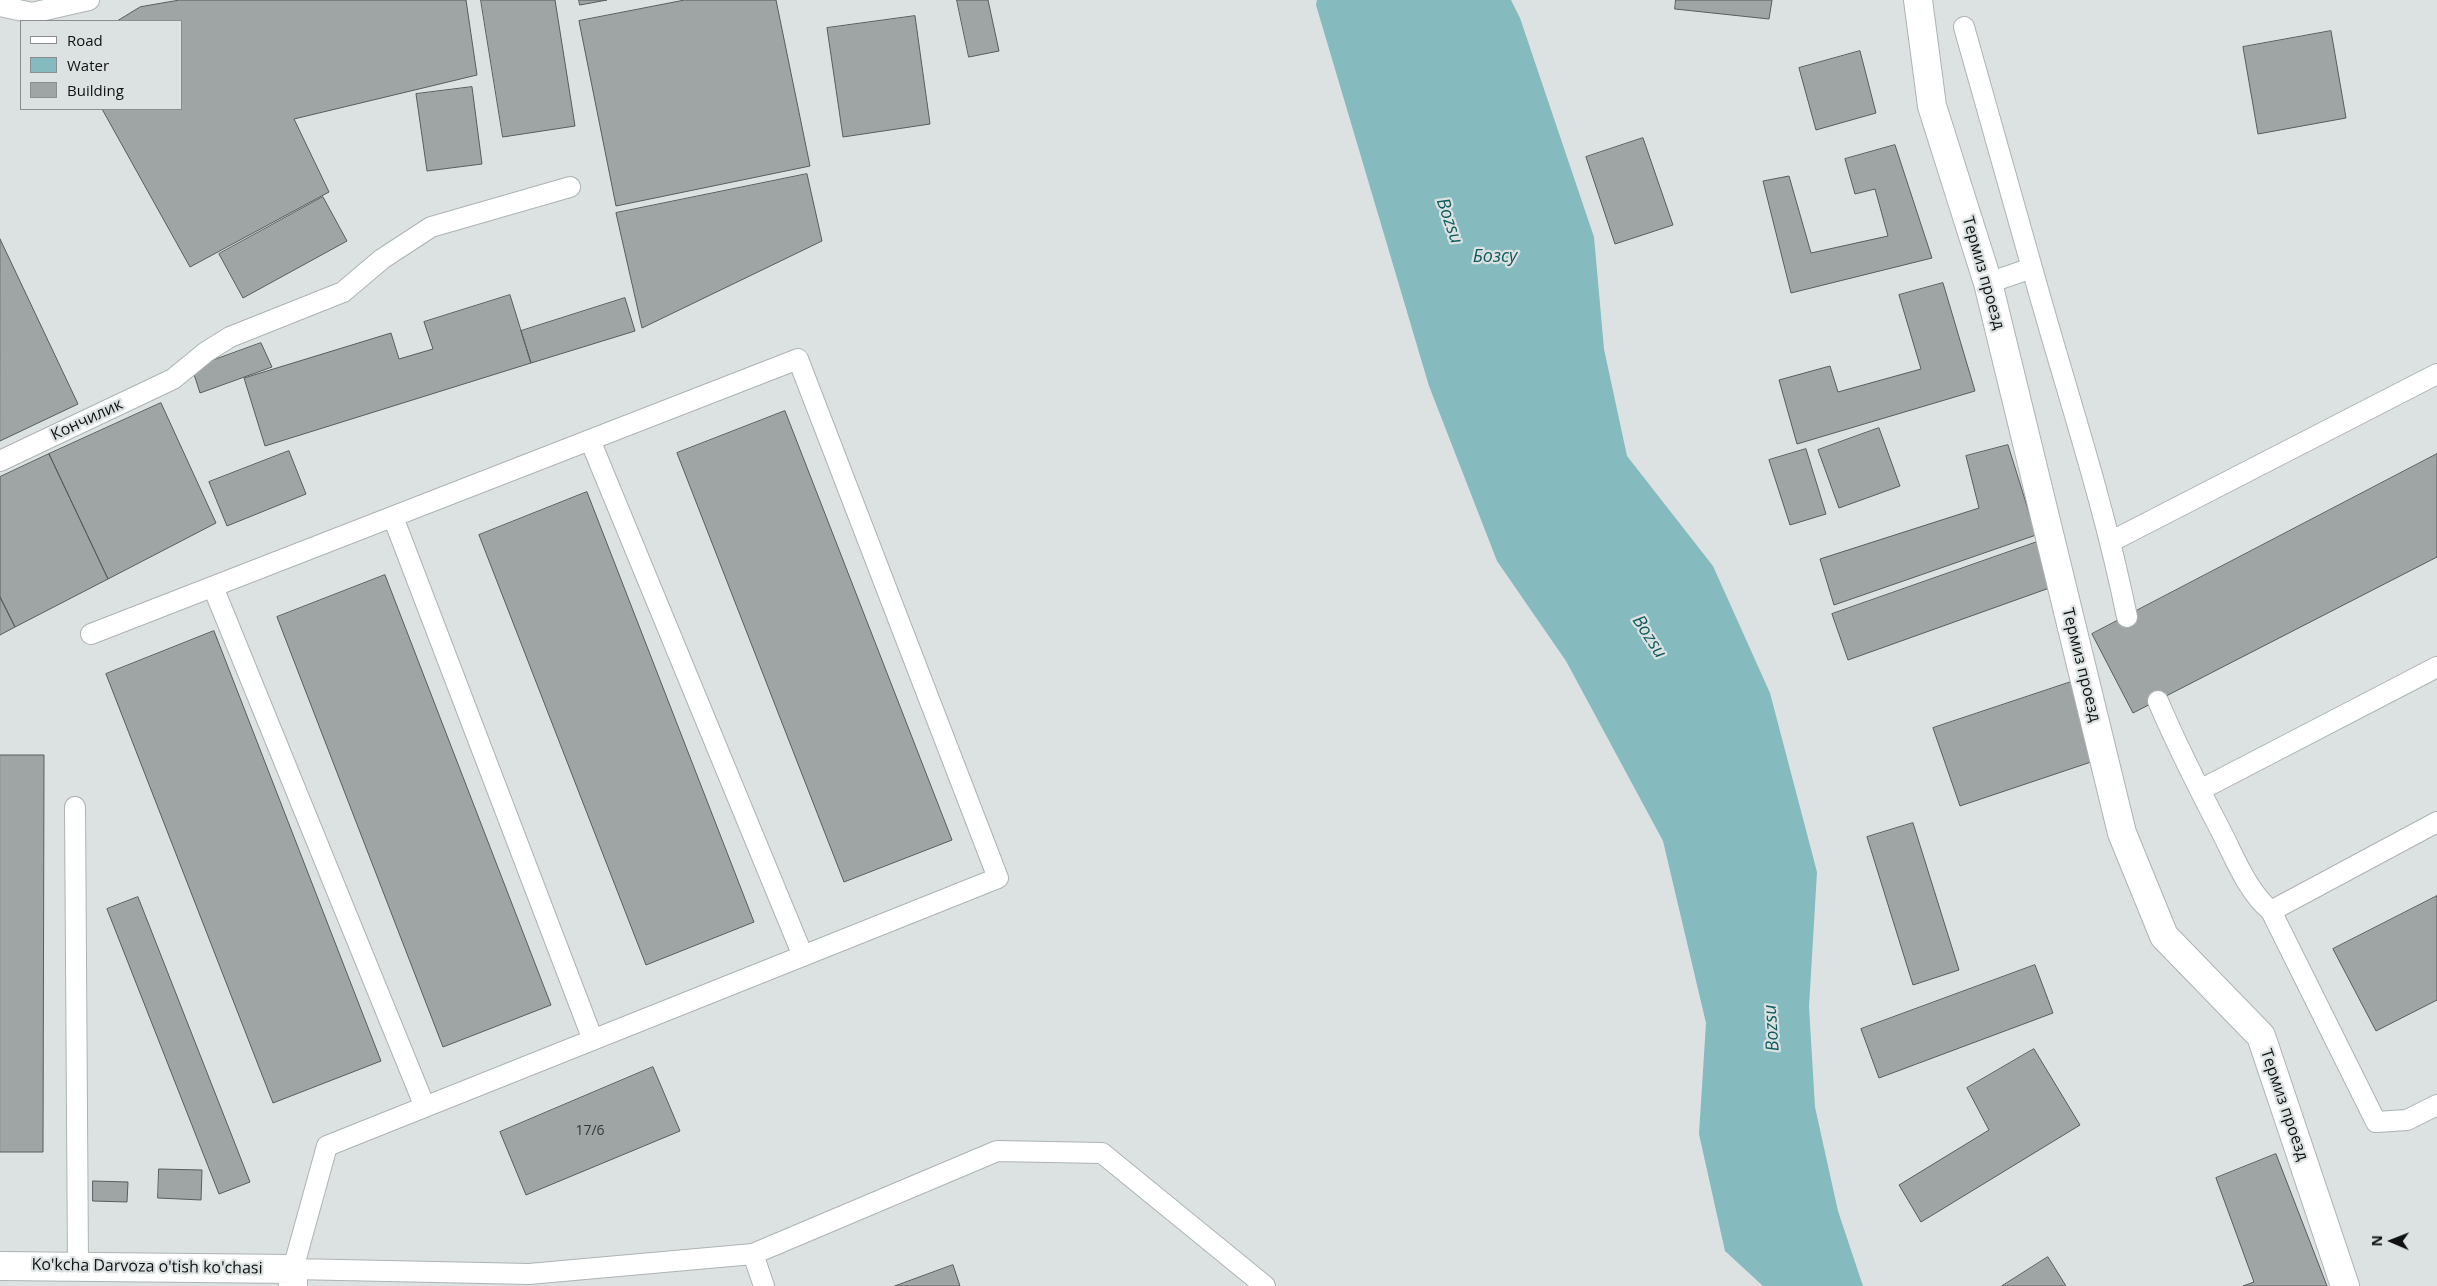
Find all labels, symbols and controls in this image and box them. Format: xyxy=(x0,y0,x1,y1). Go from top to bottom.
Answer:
legend xyxy=(20,20,182,110)
text: Road xyxy=(67,30,103,50)
text: Water xyxy=(67,55,109,75)
text: Building xyxy=(67,80,124,100)
water label: Bozsu xyxy=(1431,195,1467,247)
street label: Термиз проезд xyxy=(1958,214,2008,332)
water label: Бозсу xyxy=(1473,246,1517,268)
street label: Кончилик xyxy=(48,395,126,445)
street label: Термиз проезд xyxy=(2058,606,2104,724)
water label: Bozsu xyxy=(1627,611,1671,663)
water label: Bozsu xyxy=(1760,1004,1784,1052)
street label: Термиз проезд xyxy=(2256,1047,2312,1163)
house number: 17/6 xyxy=(575,1123,605,1139)
north arrow xyxy=(2367,1216,2417,1266)
text: N xyxy=(2367,1235,2386,1247)
street label: Ko'kcha Darvoza o'tish ko'chasi xyxy=(31,1255,263,1279)

